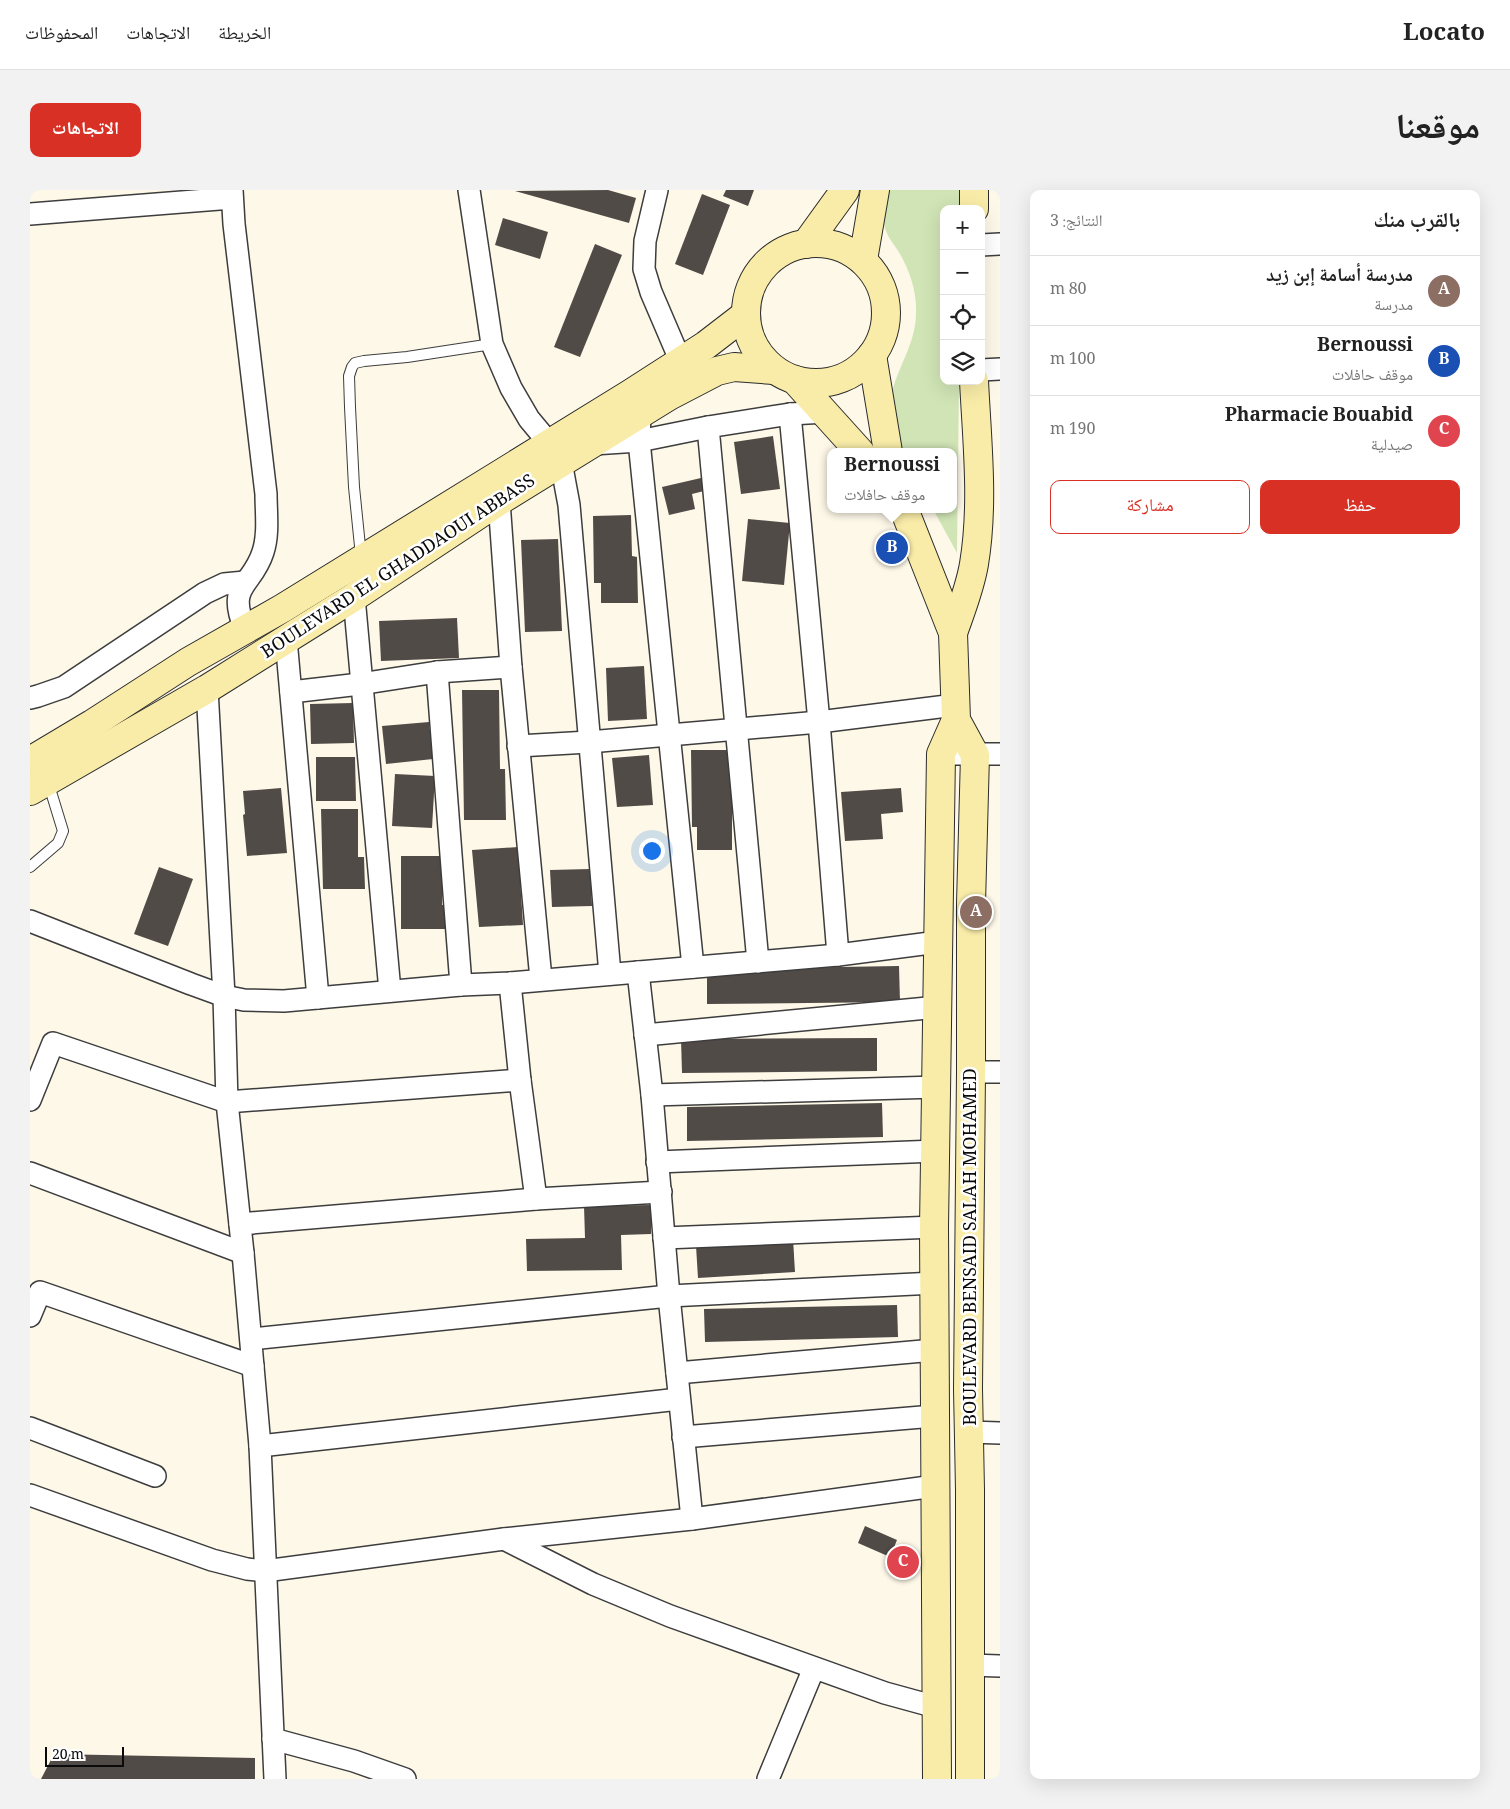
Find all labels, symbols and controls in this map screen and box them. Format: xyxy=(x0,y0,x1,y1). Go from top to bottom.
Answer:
text: Locato xyxy=(1403,14,1485,55)
text: المحفوظات xyxy=(25,20,98,50)
text: الاتجاهات xyxy=(126,20,190,50)
text: الخريطة xyxy=(218,20,271,50)
text: موقعنا xyxy=(1395,101,1480,160)
button: الاتجاهات xyxy=(30,103,141,157)
map controls xyxy=(940,205,985,385)
button: + xyxy=(940,205,985,250)
text: بالقرب منك xyxy=(1373,205,1460,240)
text: النتائج: 3 xyxy=(1050,209,1103,236)
button: − xyxy=(940,250,985,295)
text: مدرسة أسامة إبن زيد xyxy=(1266,261,1413,293)
text: 80 m xyxy=(1050,277,1087,304)
text: A xyxy=(1438,277,1450,304)
text: مدرسة xyxy=(1374,293,1413,320)
button: locate xyxy=(940,295,985,340)
text: Bernoussi xyxy=(1317,331,1413,363)
button: layers xyxy=(940,340,985,385)
text: 100 m xyxy=(1050,347,1096,374)
text: B xyxy=(1438,347,1450,374)
text: موقف حافلات xyxy=(1332,363,1413,390)
text: Pharmacie Bouabid xyxy=(1225,401,1413,433)
text: 190 m xyxy=(1050,417,1096,444)
text: C xyxy=(1439,417,1449,444)
text: صيدلية xyxy=(1371,433,1413,460)
popup xyxy=(827,448,957,513)
text: Bernoussi xyxy=(844,451,940,483)
street label: BOULEVARD EL GHADDAOUI ABBASS xyxy=(256,467,542,668)
button: مشاركة xyxy=(1050,480,1250,534)
button: حفظ xyxy=(1260,480,1460,534)
text: موقف حافلات xyxy=(844,483,925,510)
pin: B xyxy=(876,529,908,567)
your location xyxy=(639,838,665,864)
pin: A xyxy=(960,893,992,931)
street label: BOULEVARD BENSAID SALAH MOHAMED xyxy=(957,1068,987,1426)
pin: C xyxy=(887,1543,919,1581)
scale bar xyxy=(45,1744,124,1767)
text: 20 m xyxy=(52,1744,84,1768)

